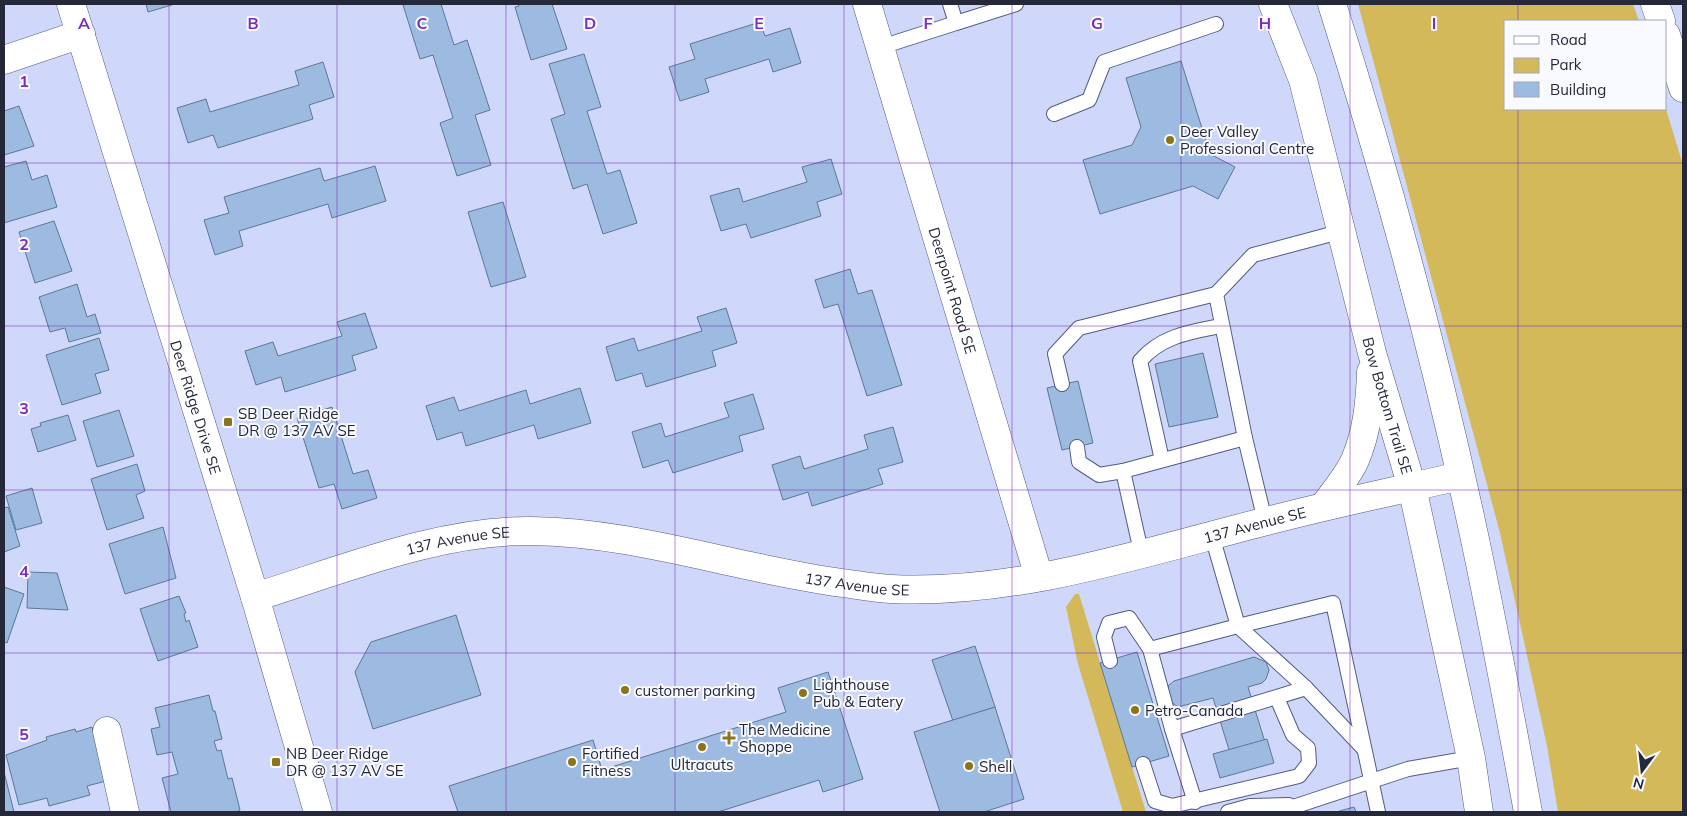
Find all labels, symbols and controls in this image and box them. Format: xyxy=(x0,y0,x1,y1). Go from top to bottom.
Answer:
text: A xyxy=(78,13,90,33)
text: B xyxy=(247,13,259,33)
text: C xyxy=(417,13,428,33)
text: D xyxy=(584,13,596,33)
text: E xyxy=(754,13,764,33)
text: F xyxy=(923,13,933,33)
text: G xyxy=(1091,13,1103,33)
text: H xyxy=(1259,13,1271,33)
text: I xyxy=(1432,13,1436,33)
legend xyxy=(1504,20,1667,110)
text: Road xyxy=(1550,30,1587,49)
text: Park xyxy=(1550,55,1582,74)
text: 1 xyxy=(19,71,29,91)
text: Building xyxy=(1550,80,1606,99)
place label: Deer Valley Professional Centre xyxy=(1180,122,1314,158)
marker: Deer Valley Professional Centre xyxy=(1164,134,1176,146)
street label: Deerpoint Road SE xyxy=(925,225,981,356)
text: 2 xyxy=(19,234,29,254)
street label: Bow Bottom Trail SE xyxy=(1359,335,1417,476)
street label: Deer Ridge Drive SE xyxy=(166,338,226,477)
text: 3 xyxy=(19,398,29,418)
place label: SB Deer Ridge DR @ 137 AV SE xyxy=(238,404,356,440)
marker: SB Deer Ridge DR @ 137 AV SE xyxy=(222,416,234,428)
street label: 137 Avenue SE xyxy=(1201,502,1308,547)
street label: 137 Avenue SE xyxy=(404,522,510,559)
text: 4 xyxy=(19,561,29,581)
street label: 137 Avenue SE xyxy=(803,568,910,599)
place label: Lighthouse Pub & Eatery xyxy=(813,675,903,711)
place label: customer parking xyxy=(635,681,755,700)
marker: customer parking xyxy=(619,684,631,696)
marker: Lighthouse Pub & Eatery xyxy=(797,687,809,699)
place label: Petro-Canada xyxy=(1145,701,1243,720)
marker: Petro-Canada xyxy=(1129,704,1141,716)
place label: The Medicine Shoppe xyxy=(739,720,830,756)
text: 5 xyxy=(19,724,29,744)
marker: The Medicine Shoppe xyxy=(723,732,735,744)
marker: Ultracuts xyxy=(696,741,708,753)
place label: NB Deer Ridge DR @ 137 AV SE xyxy=(286,744,404,780)
place label: Fortified Fitness xyxy=(582,744,639,780)
north arrow xyxy=(1617,746,1667,796)
place label: Ultracuts xyxy=(671,755,733,774)
marker: NB Deer Ridge DR @ 137 AV SE xyxy=(270,756,282,768)
marker: Fortified Fitness xyxy=(566,756,578,768)
place label: Shell xyxy=(979,757,1012,776)
marker: Shell xyxy=(963,760,975,772)
text: N xyxy=(1631,773,1646,794)

